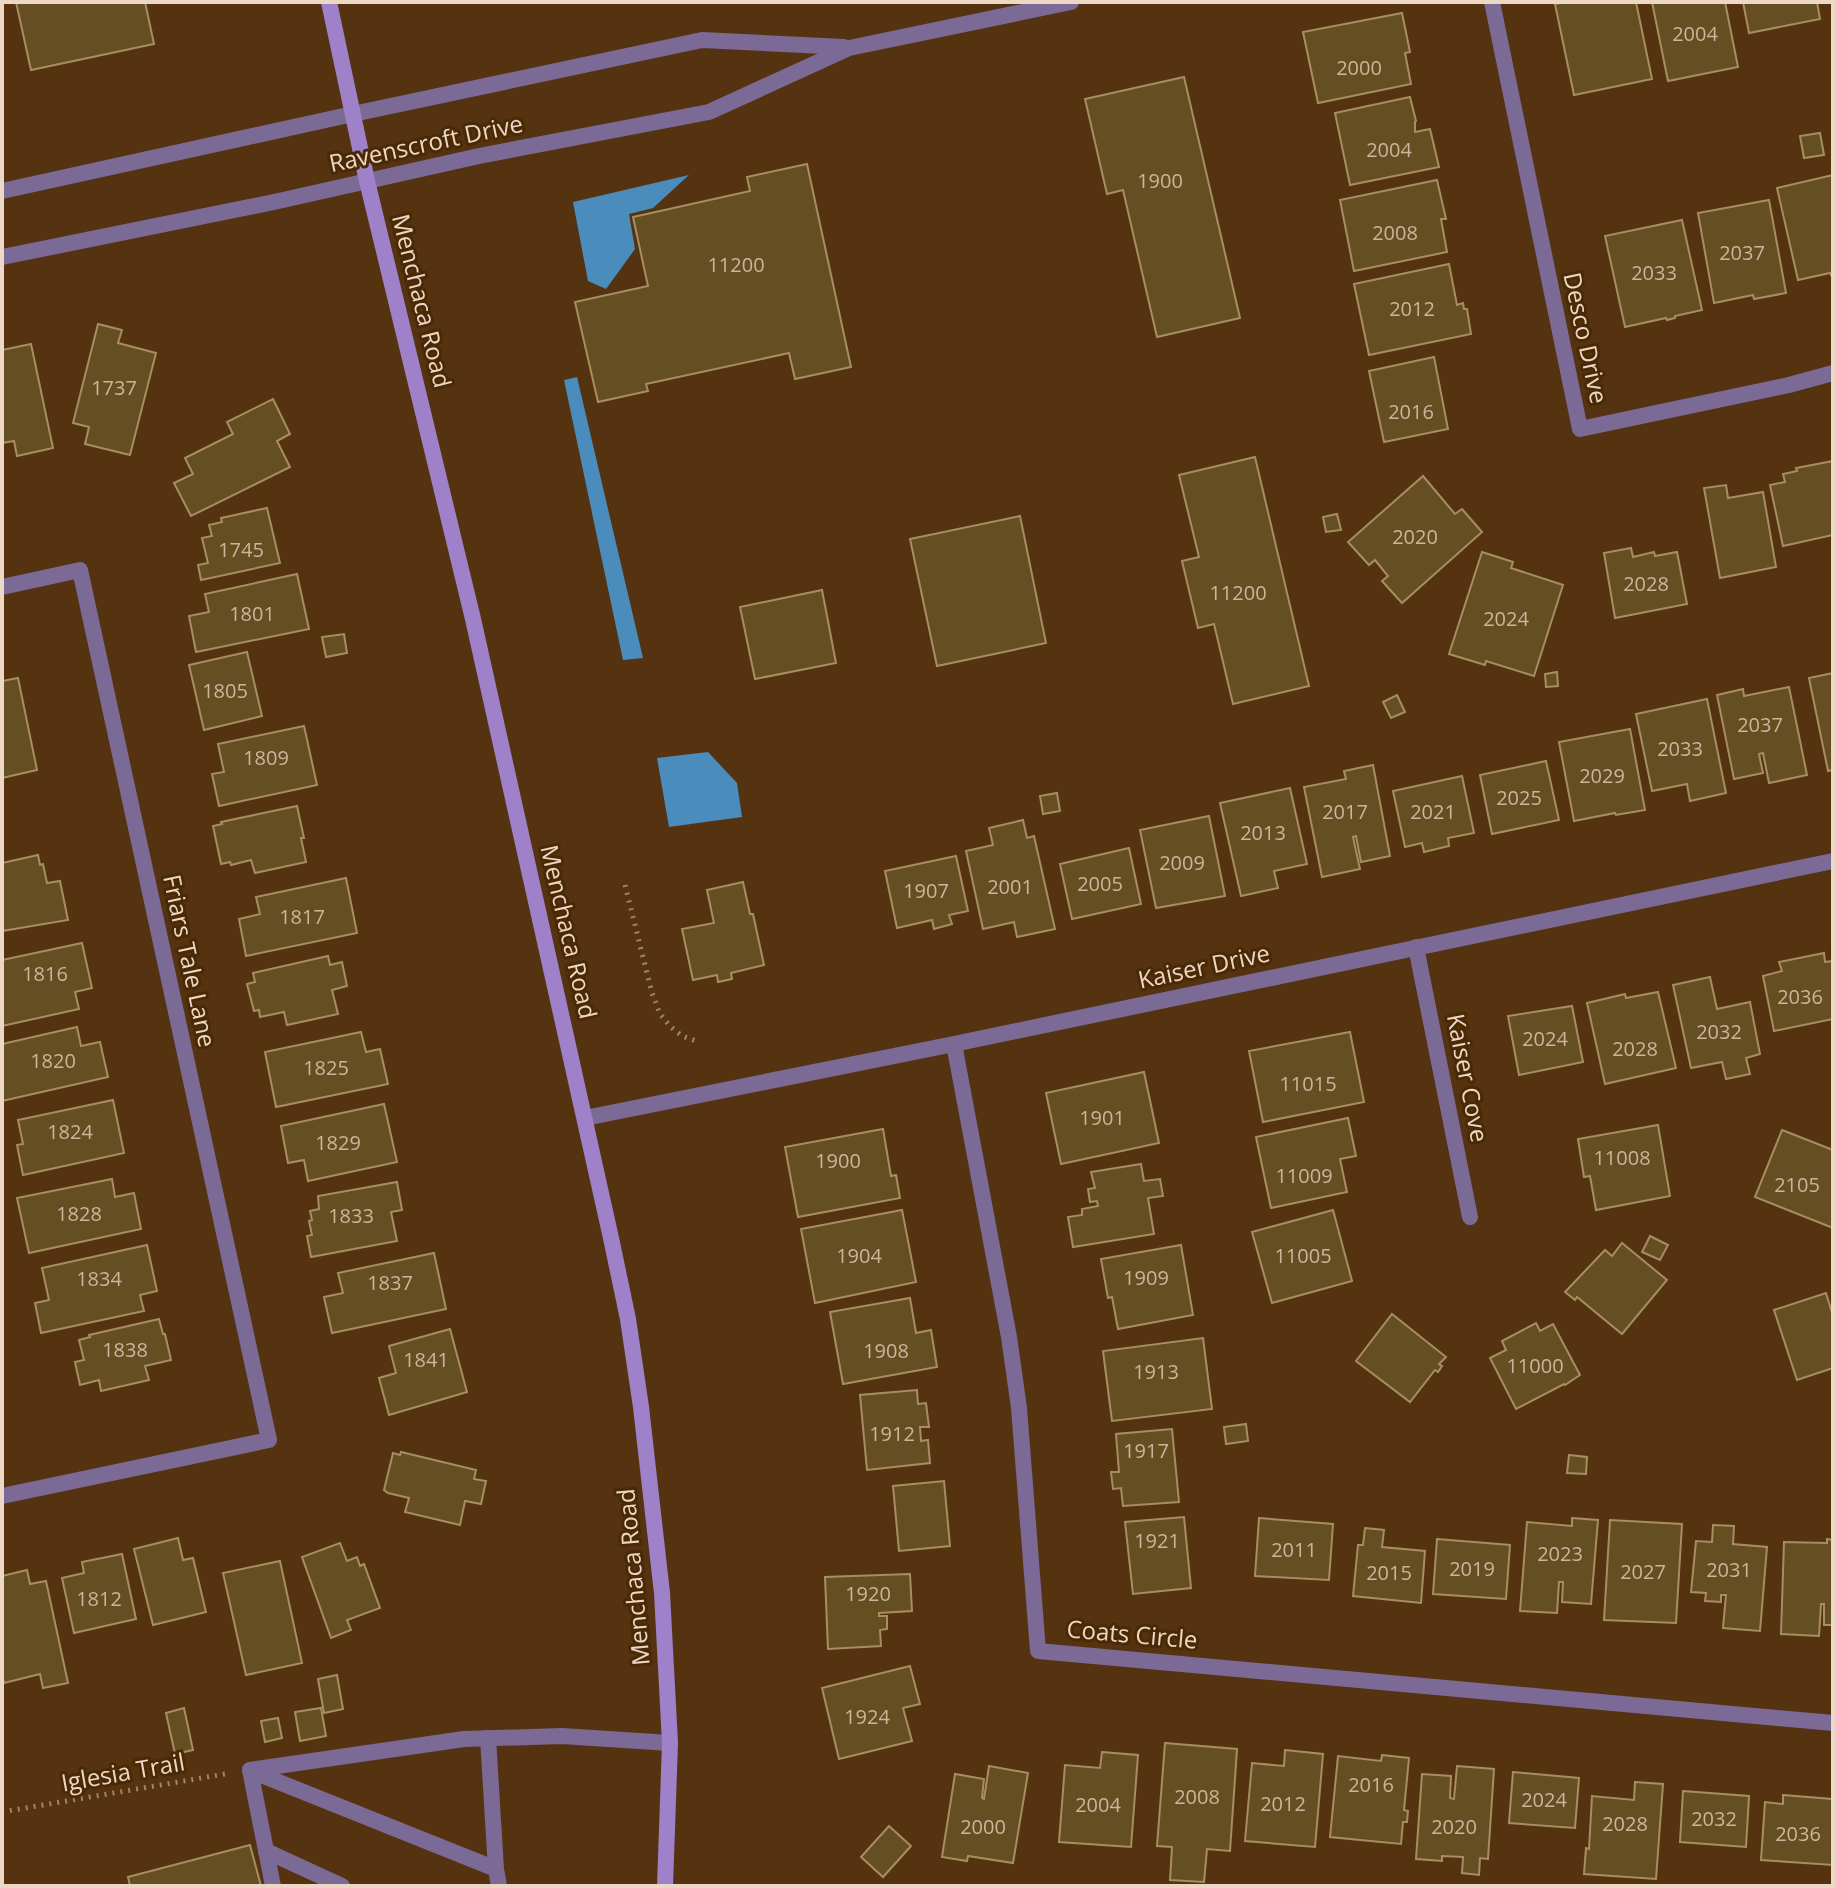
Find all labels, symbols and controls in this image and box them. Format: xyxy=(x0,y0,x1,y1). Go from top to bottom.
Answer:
house number: 2004 xyxy=(1672,20,1718,47)
house number: 2000 xyxy=(1336,54,1382,81)
street label: Ravenscroft Drive xyxy=(326,106,526,179)
house number: 2004 xyxy=(1366,136,1412,163)
house number: 1900 xyxy=(1137,167,1183,194)
street label: Menchaca Road xyxy=(385,210,460,391)
house number: 2008 xyxy=(1372,219,1418,246)
house number: 2037 xyxy=(1719,239,1765,266)
house number: 11200 xyxy=(707,251,765,278)
house number: 2033 xyxy=(1631,259,1677,286)
street label: Desco Drive xyxy=(1556,269,1616,406)
house number: 2012 xyxy=(1389,295,1435,322)
house number: 1737 xyxy=(91,374,137,401)
house number: 2016 xyxy=(1388,398,1434,425)
house number: 2020 xyxy=(1392,523,1438,550)
house number: 1745 xyxy=(218,536,264,563)
house number: 2028 xyxy=(1623,570,1669,597)
house number: 11200 xyxy=(1209,579,1267,606)
house number: 1801 xyxy=(229,600,275,627)
house number: 2024 xyxy=(1483,605,1529,632)
house number: 1805 xyxy=(202,677,248,704)
house number: 2037 xyxy=(1737,711,1783,738)
house number: 2033 xyxy=(1657,735,1703,762)
house number: 1809 xyxy=(243,744,289,771)
house number: 2029 xyxy=(1579,762,1625,789)
house number: 2025 xyxy=(1496,784,1542,811)
house number: 2017 xyxy=(1322,798,1368,825)
house number: 2021 xyxy=(1410,798,1456,825)
house number: 2013 xyxy=(1240,819,1286,846)
street label: Menchaca Road xyxy=(533,841,606,1022)
house number: 2009 xyxy=(1159,849,1205,876)
house number: 2005 xyxy=(1077,870,1123,897)
street label: Friars Tale Lane xyxy=(156,871,225,1050)
house number: 2001 xyxy=(987,873,1033,900)
house number: 1907 xyxy=(903,877,949,904)
house number: 1817 xyxy=(279,903,325,930)
street label: Kaiser Drive xyxy=(1135,935,1273,996)
house number: 1816 xyxy=(22,960,68,987)
house number: 2036 xyxy=(1777,983,1823,1010)
street label: Kaiser Cove xyxy=(1440,1011,1497,1145)
house number: 2032 xyxy=(1696,1018,1742,1045)
house number: 2024 xyxy=(1522,1025,1568,1052)
house number: 2028 xyxy=(1612,1035,1658,1062)
house number: 1820 xyxy=(30,1047,76,1074)
house number: 1825 xyxy=(303,1054,349,1081)
house number: 11015 xyxy=(1279,1070,1337,1097)
house number: 1901 xyxy=(1079,1104,1125,1131)
house number: 1824 xyxy=(47,1118,93,1145)
house number: 1829 xyxy=(315,1129,361,1156)
house number: 11008 xyxy=(1593,1144,1651,1171)
house number: 1900 xyxy=(815,1147,861,1174)
house number: 11009 xyxy=(1275,1162,1333,1189)
house number: 2105 xyxy=(1774,1171,1820,1198)
house number: 1828 xyxy=(56,1200,102,1227)
house number: 1833 xyxy=(328,1202,374,1229)
house number: 1904 xyxy=(836,1242,882,1269)
house number: 11005 xyxy=(1274,1242,1332,1269)
house number: 1909 xyxy=(1123,1264,1169,1291)
house number: 1834 xyxy=(76,1265,122,1292)
house number: 1837 xyxy=(367,1269,413,1296)
house number: 1838 xyxy=(102,1336,148,1363)
house number: 1908 xyxy=(863,1337,909,1364)
house number: 1841 xyxy=(403,1346,449,1373)
house number: 11000 xyxy=(1506,1352,1564,1379)
house number: 1913 xyxy=(1133,1358,1179,1385)
house number: 1912 xyxy=(869,1420,915,1447)
house number: 1917 xyxy=(1123,1437,1169,1464)
street label: Menchaca Road xyxy=(608,1487,657,1667)
house number: 1921 xyxy=(1134,1527,1180,1554)
house number: 2011 xyxy=(1271,1536,1317,1563)
house number: 2023 xyxy=(1537,1540,1583,1567)
house number: 2019 xyxy=(1449,1555,1495,1582)
house number: 2031 xyxy=(1706,1556,1752,1583)
house number: 2027 xyxy=(1620,1558,1666,1585)
house number: 2015 xyxy=(1366,1559,1412,1586)
house number: 1920 xyxy=(845,1580,891,1607)
house number: 1812 xyxy=(76,1585,122,1612)
street label: Coats Circle xyxy=(1065,1611,1199,1656)
house number: 1924 xyxy=(844,1703,890,1730)
street label: Iglesia Trail xyxy=(58,1744,187,1799)
house number: 2016 xyxy=(1348,1771,1394,1798)
house number: 2008 xyxy=(1174,1783,1220,1810)
house number: 2024 xyxy=(1521,1786,1567,1813)
house number: 2012 xyxy=(1260,1790,1306,1817)
house number: 2004 xyxy=(1075,1791,1121,1818)
house number: 2032 xyxy=(1691,1805,1737,1832)
house number: 2028 xyxy=(1602,1810,1648,1837)
house number: 2000 xyxy=(960,1813,1006,1840)
house number: 2020 xyxy=(1431,1813,1477,1840)
house number: 2036 xyxy=(1775,1820,1821,1847)

